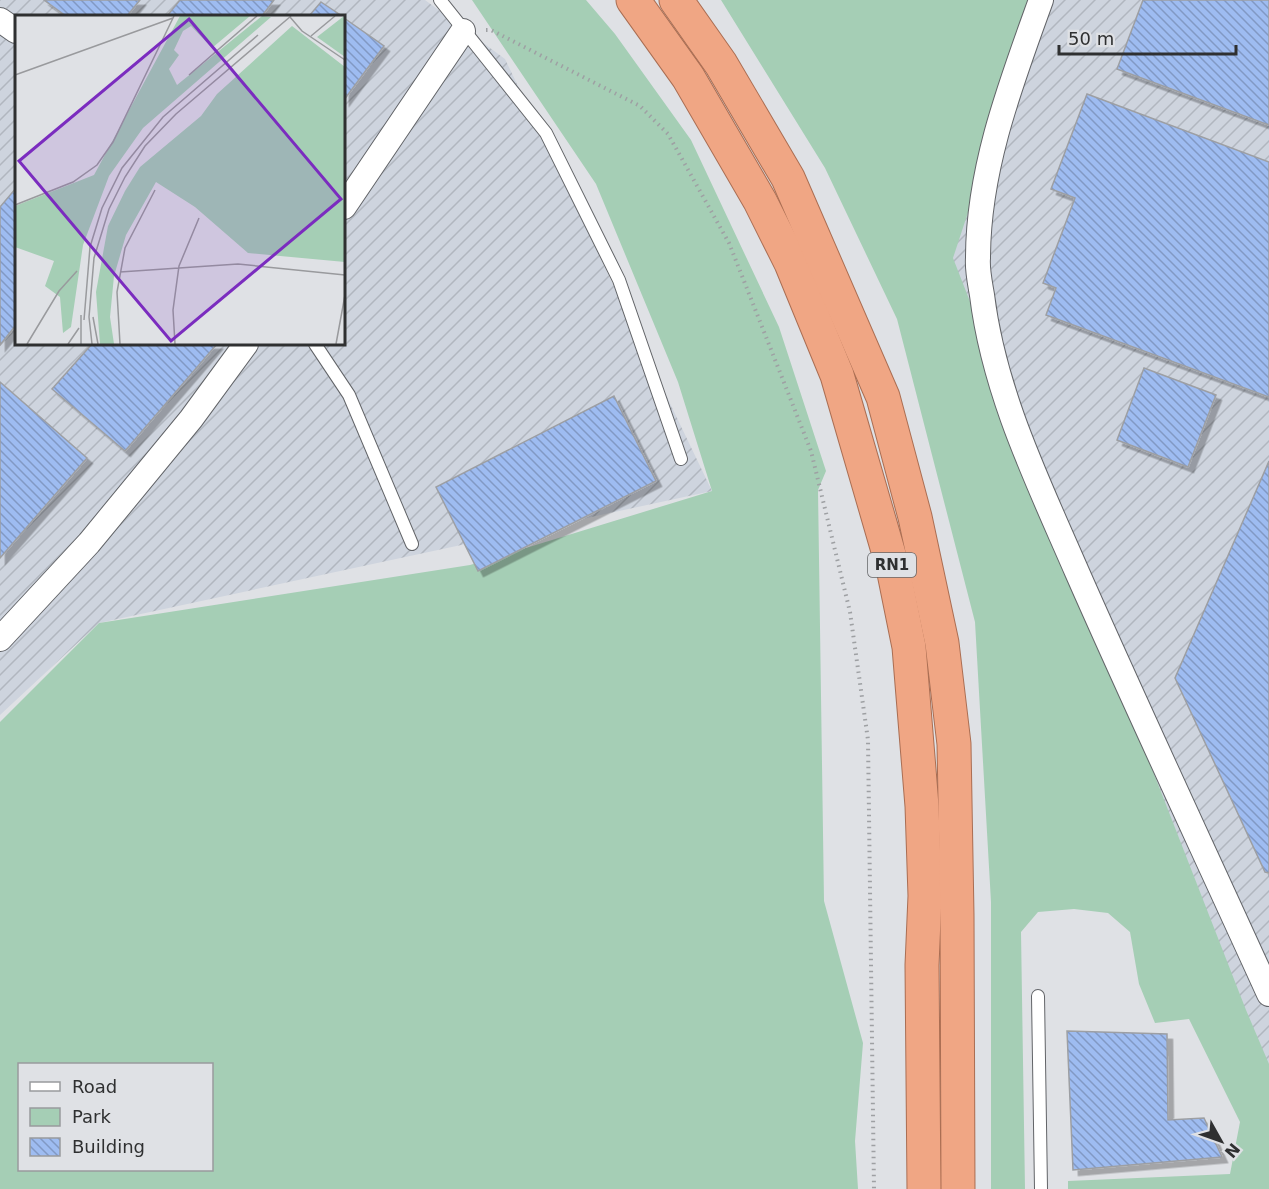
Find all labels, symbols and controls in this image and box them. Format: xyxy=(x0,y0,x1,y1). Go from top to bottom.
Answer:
inset map xyxy=(15,15,345,345)
scale bar xyxy=(1059,18,1236,56)
text: 50 m xyxy=(1068,28,1114,49)
road number: RN1 xyxy=(868,553,916,577)
legend xyxy=(18,1063,213,1171)
text: Road xyxy=(72,1076,117,1097)
text: Park xyxy=(72,1106,111,1127)
north arrow xyxy=(1191,1111,1251,1171)
text: Building xyxy=(72,1136,145,1157)
text: N xyxy=(1221,1139,1244,1162)

